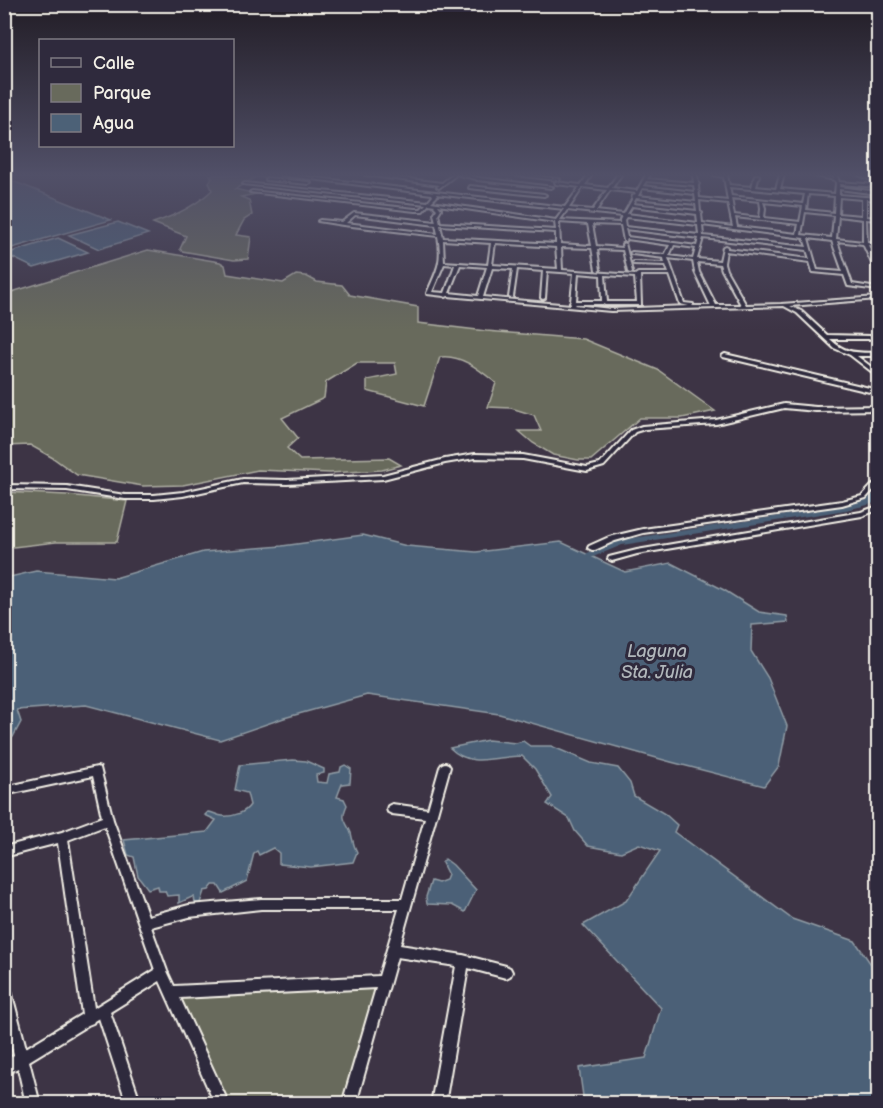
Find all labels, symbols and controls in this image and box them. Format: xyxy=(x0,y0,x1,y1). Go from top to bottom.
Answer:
legend xyxy=(39,39,234,147)
text: Calle xyxy=(93,53,135,74)
text: Parque xyxy=(93,83,151,104)
text: Agua xyxy=(93,113,134,134)
water label: Laguna Sta. Julia xyxy=(621,641,693,683)

